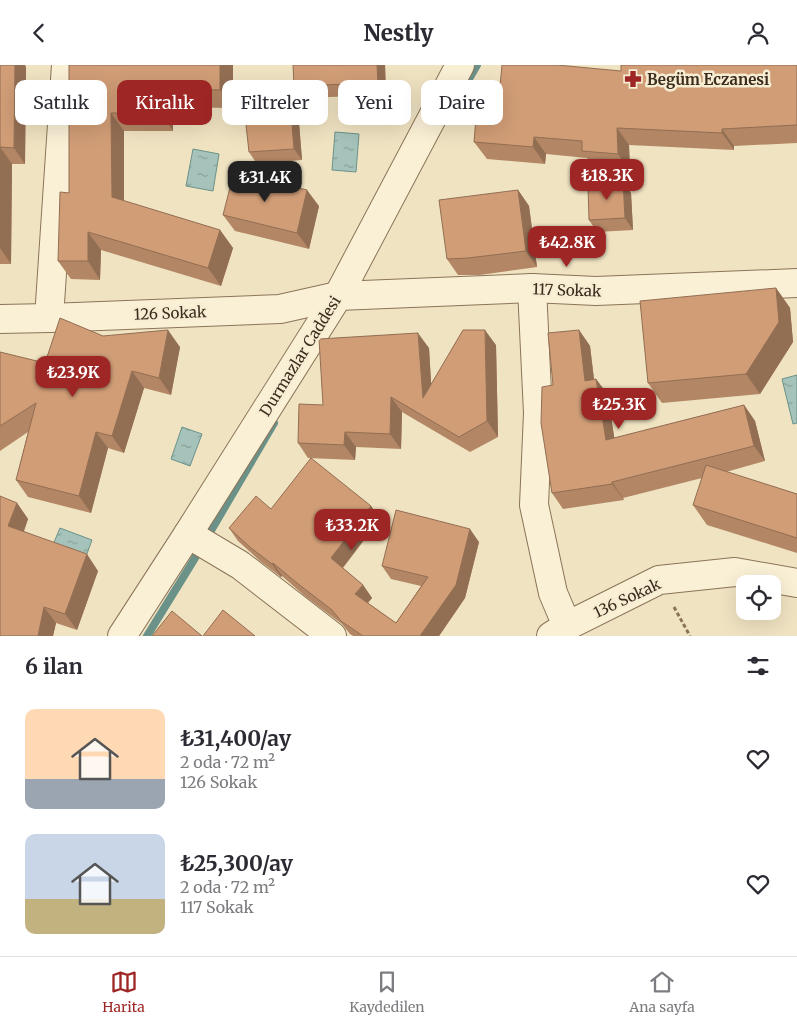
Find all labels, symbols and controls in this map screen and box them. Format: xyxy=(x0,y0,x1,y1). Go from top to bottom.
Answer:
icon: back xyxy=(25,19,53,47)
text: Nestly xyxy=(364,19,433,47)
icon: person xyxy=(744,19,772,47)
pharmacy icon: Begüm Eczanesi xyxy=(623,69,643,89)
place label: Begüm Eczanesi xyxy=(647,70,769,89)
chip: Satılık xyxy=(15,80,107,125)
chip: Kiralık xyxy=(117,80,212,125)
chip: Filtreler xyxy=(222,80,328,125)
chip: Yeni xyxy=(338,80,411,125)
chip: Daire xyxy=(421,80,503,125)
pin: ₺18.3K xyxy=(566,159,648,201)
pin: ₺31.4K xyxy=(224,161,306,203)
text: ₺18.3K xyxy=(581,165,633,185)
text: ₺31.4K xyxy=(239,167,291,187)
pin: ₺42.8K xyxy=(526,225,608,268)
text: ₺42.8K xyxy=(539,232,595,252)
street label: 117 Sokak xyxy=(532,279,602,301)
street label: Durmazlar Caddesi xyxy=(255,292,345,420)
street label: 126 Sokak xyxy=(133,302,207,324)
pin: ₺23.9K xyxy=(32,355,114,398)
text: ₺23.9K xyxy=(46,362,100,382)
pin: ₺25.3K xyxy=(578,387,660,430)
text: ₺25.3K xyxy=(592,394,646,414)
pin: ₺33.2K xyxy=(311,509,393,551)
text: ₺33.2K xyxy=(325,515,379,535)
street label: 136 Sokak xyxy=(590,574,664,622)
map controls xyxy=(736,575,781,620)
button: locate xyxy=(736,575,781,620)
icon: filters xyxy=(744,652,772,680)
text: 6 ilan xyxy=(25,653,83,680)
text: ₺31,400/ay xyxy=(180,725,291,752)
icon: home xyxy=(65,729,125,789)
icon: heart xyxy=(744,745,772,773)
text: 2 oda · 72 m² xyxy=(180,752,275,772)
text: 126 Sokak xyxy=(180,772,257,792)
text: ₺25,300/ay xyxy=(180,850,293,877)
icon: home xyxy=(65,854,125,914)
icon: heart xyxy=(744,870,772,898)
text: 2 oda · 72 m² xyxy=(180,877,275,897)
text: 117 Sokak xyxy=(180,897,254,917)
tab: Harita xyxy=(102,968,145,1016)
tab: Kaydedilen xyxy=(349,968,425,1016)
tab: Ana sayfa xyxy=(629,968,695,1016)

